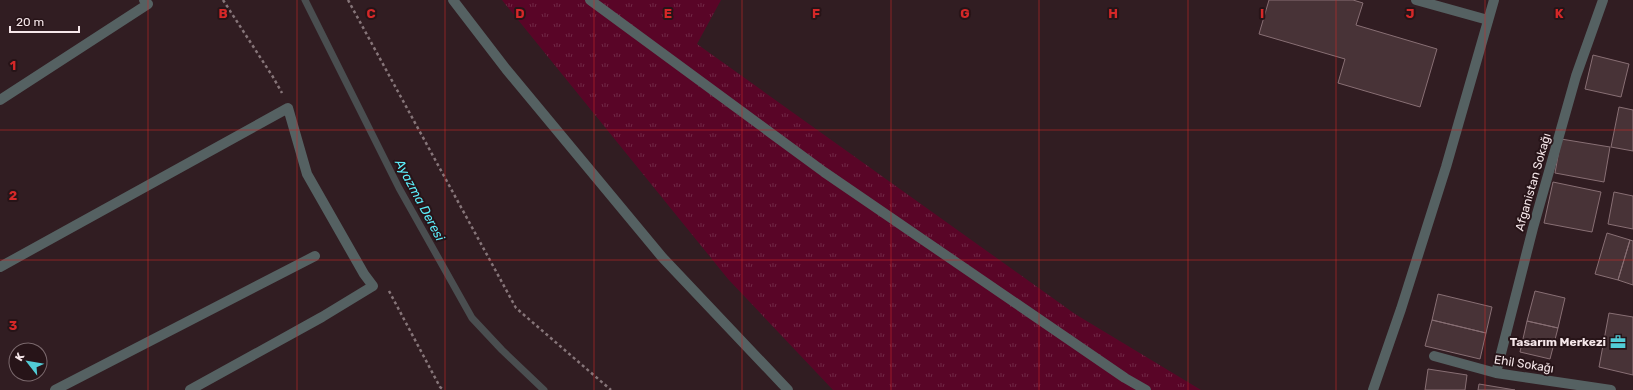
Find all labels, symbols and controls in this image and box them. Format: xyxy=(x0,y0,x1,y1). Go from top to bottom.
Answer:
text: B xyxy=(218,6,228,21)
text: C xyxy=(366,6,376,21)
text: D xyxy=(515,6,525,21)
text: E xyxy=(664,6,672,21)
text: F xyxy=(812,6,820,21)
text: G xyxy=(960,6,970,21)
text: H xyxy=(1108,6,1118,21)
text: I xyxy=(1260,6,1264,21)
text: J xyxy=(1406,6,1414,21)
text: K xyxy=(1555,6,1564,21)
scale bar xyxy=(10,8,79,34)
text: 20 m xyxy=(16,15,44,29)
text: 1 xyxy=(10,58,16,73)
street label: Afganistan Sokağı xyxy=(1512,131,1554,232)
water label: Ayazma Deresi xyxy=(392,156,448,244)
text: 2 xyxy=(9,188,17,203)
text: 3 xyxy=(9,318,18,333)
office icon: Tasarım Merkezi xyxy=(1609,333,1627,351)
place label: Tasarım Merkezi xyxy=(1510,335,1606,349)
north arrow xyxy=(8,342,48,382)
text: K xyxy=(12,350,28,364)
street label: Ehil Sokağı xyxy=(1493,352,1555,376)

